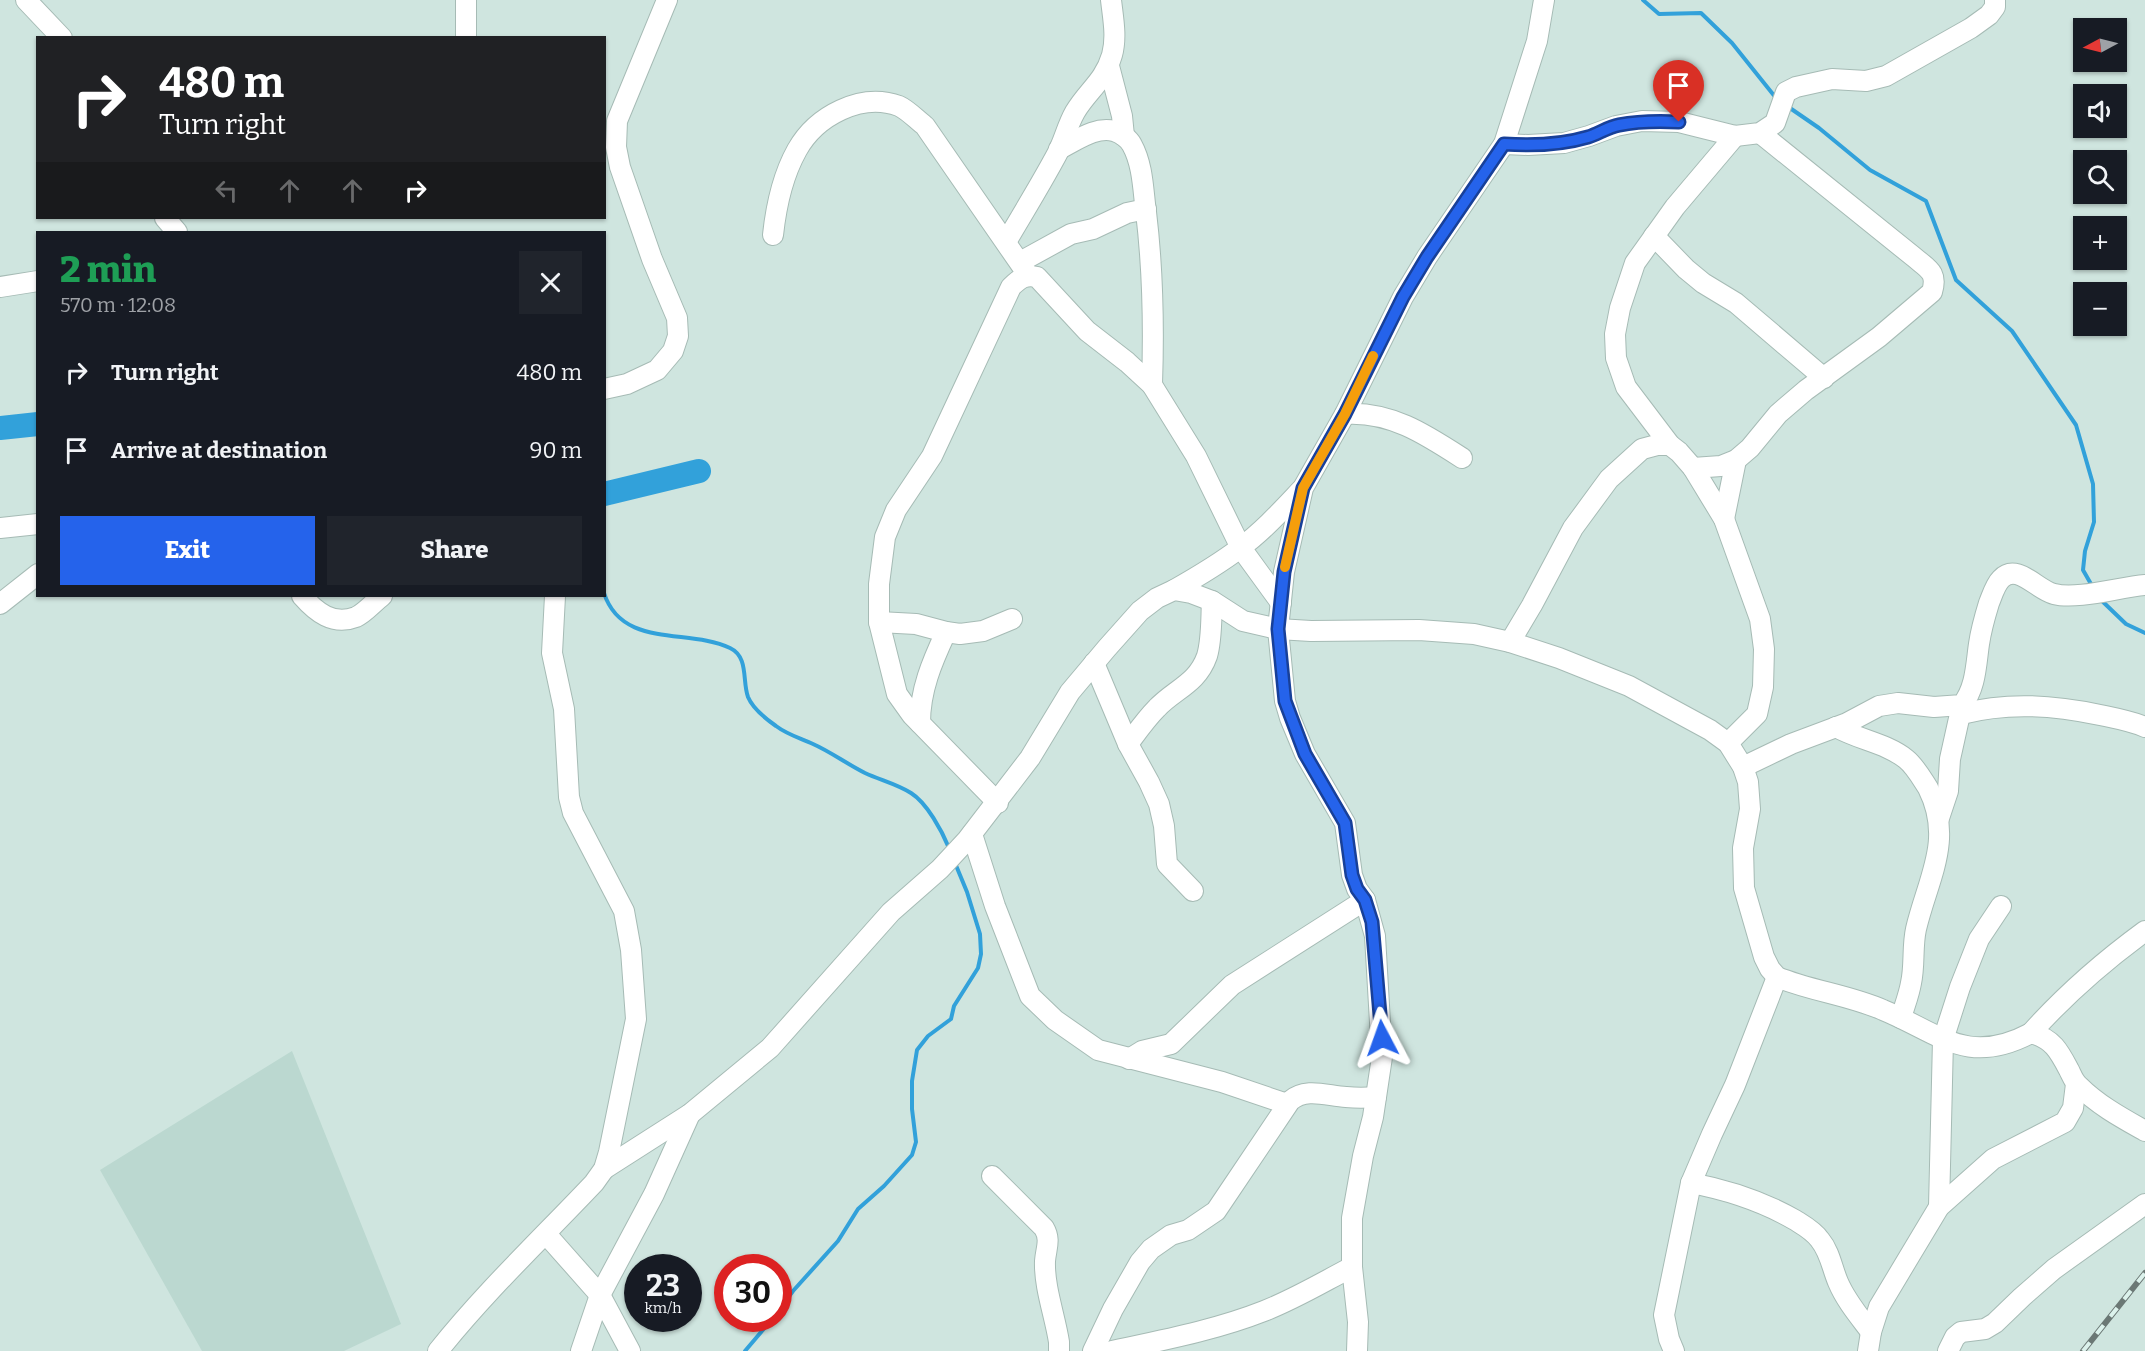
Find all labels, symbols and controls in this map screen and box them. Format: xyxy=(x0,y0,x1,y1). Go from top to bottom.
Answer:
north arrow xyxy=(2073,18,2127,72)
map controls xyxy=(2073,18,2127,336)
text: 480 m xyxy=(159,58,284,108)
icon: right xyxy=(60,60,138,138)
pin xyxy=(1653,60,1704,122)
icon: arrive xyxy=(1662,69,1695,102)
button: sound xyxy=(2073,84,2127,138)
text: Turn right xyxy=(159,109,286,141)
button: search xyxy=(2073,150,2127,204)
icon: left xyxy=(210,174,243,207)
icon: ahead xyxy=(273,174,306,207)
icon: ahead xyxy=(336,174,369,207)
icon: right xyxy=(399,174,432,207)
button: + xyxy=(2073,216,2127,270)
text: 2 min xyxy=(60,248,156,292)
button: close xyxy=(519,251,582,314)
button: − xyxy=(2073,282,2127,336)
text: 570 m · 12:08 xyxy=(60,293,176,317)
icon: right xyxy=(60,356,93,389)
text: Turn right xyxy=(111,359,219,386)
text: 480 m xyxy=(516,359,582,386)
icon: arrive xyxy=(60,434,93,467)
text: Arrive at destination xyxy=(111,437,327,464)
text: 90 m xyxy=(530,437,582,464)
button: Exit xyxy=(60,516,315,585)
button: Share xyxy=(327,516,582,585)
position arrow xyxy=(1350,1006,1414,1070)
speed limit sign: 30 xyxy=(714,1254,792,1332)
text: 23 xyxy=(646,1268,680,1304)
text: km/h xyxy=(644,1299,682,1317)

